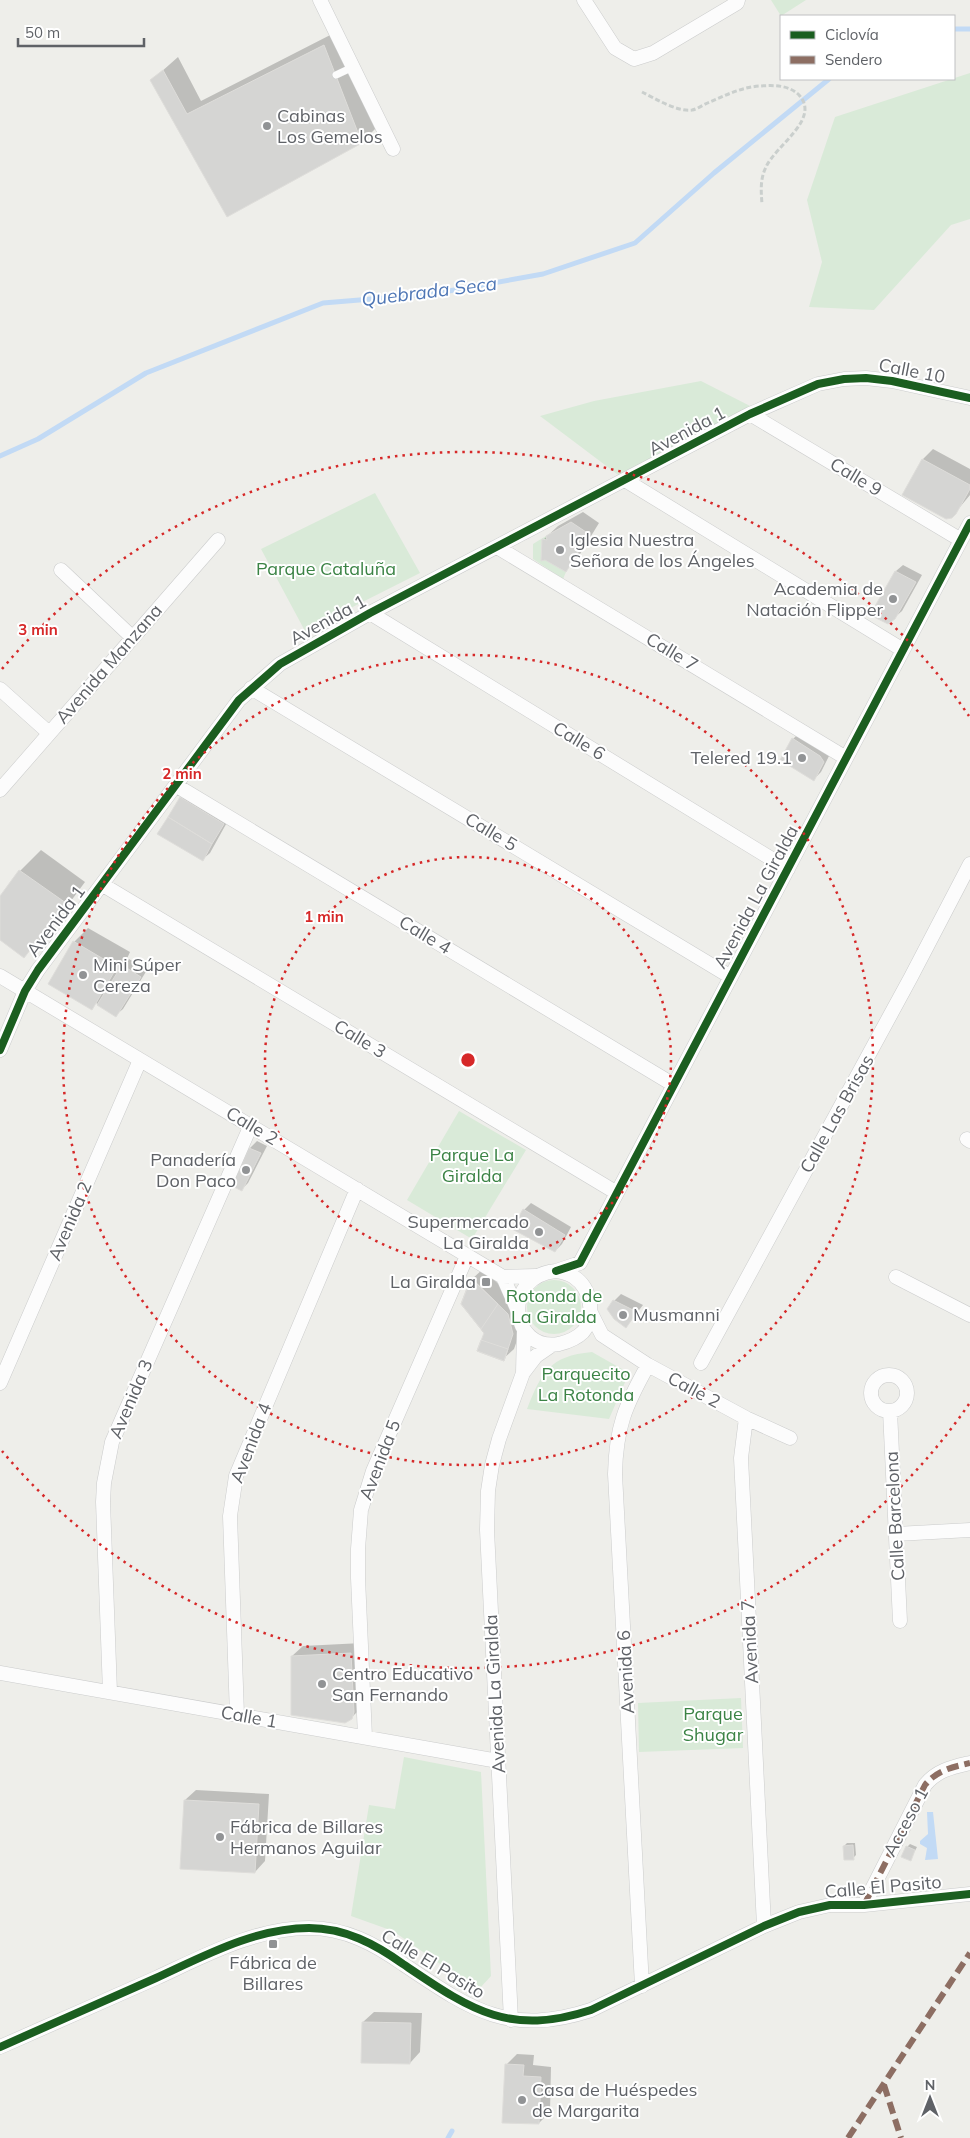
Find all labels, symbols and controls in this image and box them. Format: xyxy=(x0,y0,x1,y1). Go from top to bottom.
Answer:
scale bar xyxy=(18,15,144,47)
legend xyxy=(780,15,955,80)
text: 50 m xyxy=(25,23,60,42)
text: Ciclovía xyxy=(825,25,879,44)
text: Sendero xyxy=(825,50,882,69)
place label: Cabinas Los Gemelos xyxy=(277,104,383,148)
marker: Cabinas Los Gemelos xyxy=(261,120,273,132)
water label: Quebrada Seca xyxy=(360,271,498,311)
street label: Calle 10 xyxy=(877,353,947,388)
street label: Avenida 1 xyxy=(644,401,729,460)
street label: Calle 9 xyxy=(826,452,886,501)
place label: Iglesia Nuestra Señora de los Ángeles xyxy=(570,528,755,572)
marker: Iglesia Nuestra Señora de los Ángeles xyxy=(554,544,566,556)
park label: Parque Cataluña xyxy=(256,557,396,580)
place label: Academia de Natación Flipper xyxy=(746,577,883,621)
street label: Avenida 1 xyxy=(285,589,370,650)
marker: Academia de Natación Flipper xyxy=(887,593,899,605)
street label: Avenida Manzana xyxy=(50,599,167,728)
text: 3 min xyxy=(18,620,58,639)
street label: Calle 7 xyxy=(642,627,702,676)
street label: Calle 6 xyxy=(549,716,609,765)
place label: Telered 19.1 xyxy=(690,746,792,769)
marker: Telered 19.1 xyxy=(796,752,808,764)
text: 2 min xyxy=(162,764,202,783)
street label: Calle 5 xyxy=(461,807,522,856)
street label: Avenida La Giralda xyxy=(708,821,803,972)
street label: Avenida 1 xyxy=(21,880,90,961)
text: 1 min xyxy=(304,907,344,926)
street label: Calle 4 xyxy=(395,910,456,959)
place label: Mini Súper Cereza xyxy=(93,953,181,997)
marker: Mini Súper Cereza xyxy=(77,969,89,981)
street label: Calle 3 xyxy=(330,1014,390,1063)
street label: Calle Las Brisas xyxy=(795,1050,879,1177)
centre of rings xyxy=(459,1051,477,1069)
street label: Calle 2 xyxy=(222,1101,282,1150)
park label: Parque La Giralda xyxy=(430,1143,514,1187)
place label: Panadería Don Paco xyxy=(150,1148,236,1192)
marker: Panadería Don Paco xyxy=(240,1164,252,1176)
street label: Avenida 2 xyxy=(43,1178,97,1264)
place label: Supermercado La Giralda xyxy=(408,1210,529,1254)
marker: Supermercado La Giralda xyxy=(533,1226,545,1238)
place label: La Giralda xyxy=(390,1270,476,1293)
marker: La Giralda xyxy=(480,1276,492,1288)
park label: Rotonda de La Giralda xyxy=(506,1284,602,1328)
place label: Musmanni xyxy=(633,1303,720,1326)
marker: Musmanni xyxy=(617,1309,629,1321)
street label: Avenida 3 xyxy=(104,1356,158,1442)
park label: Parquecito La Rotonda xyxy=(538,1362,634,1406)
street label: Calle 2 xyxy=(664,1366,725,1413)
street label: Avenida 4 xyxy=(225,1399,276,1486)
street label: Avenida 5 xyxy=(354,1416,405,1503)
street label: Calle Barcelona xyxy=(880,1451,909,1581)
street label: Avenida 7 xyxy=(736,1600,763,1685)
street label: Avenida La Giralda xyxy=(479,1614,510,1774)
street label: Avenida 6 xyxy=(612,1630,639,1715)
place label: Centro Educativo San Fernando xyxy=(332,1662,473,1706)
marker: Centro Educativo San Fernando xyxy=(316,1678,328,1690)
street label: Calle 1 xyxy=(219,1700,279,1733)
park label: Parque Shugar xyxy=(683,1702,744,1746)
street label: Acceso 1 xyxy=(878,1783,933,1860)
place label: Fábrica de Billares Hermanos Aguilar xyxy=(230,1815,383,1859)
marker: Fábrica de Billares Hermanos Aguilar xyxy=(214,1831,226,1843)
street label: Calle El Pasito xyxy=(824,1870,942,1903)
street label: Calle El Pasito xyxy=(377,1924,489,2004)
marker: Fábrica de Billares xyxy=(267,1938,279,1950)
place label: Fábrica de Billares xyxy=(229,1951,317,1995)
north arrow xyxy=(905,2073,955,2123)
text: N xyxy=(925,2076,935,2094)
place label: Casa de Huéspedes de Margarita xyxy=(532,2078,698,2122)
marker: Casa de Huéspedes de Margarita xyxy=(516,2094,528,2106)

